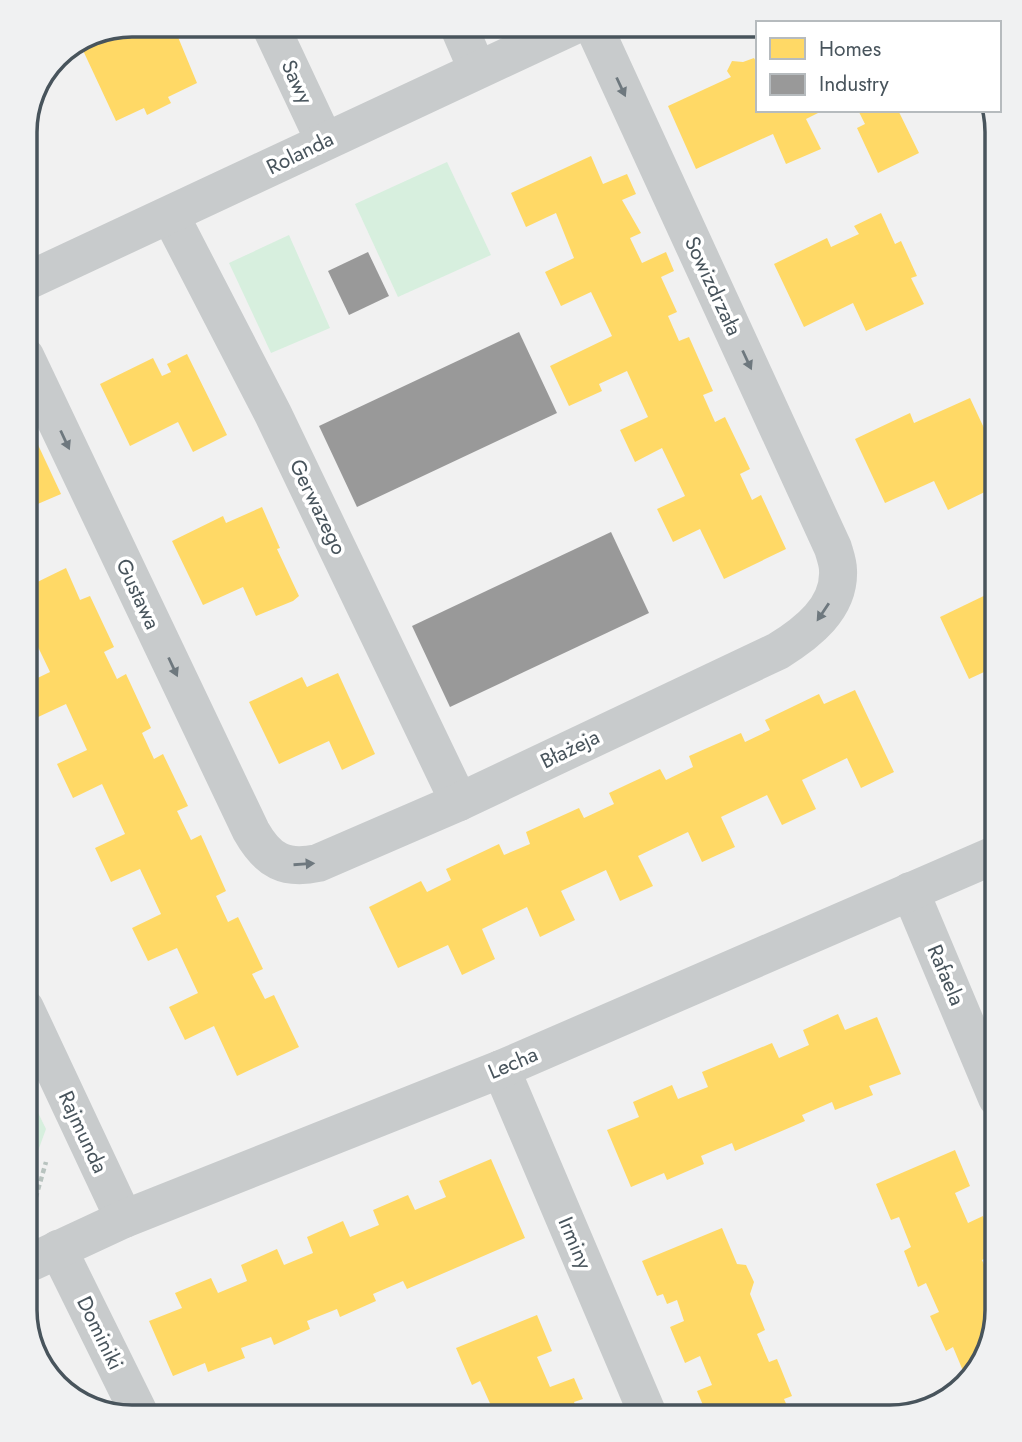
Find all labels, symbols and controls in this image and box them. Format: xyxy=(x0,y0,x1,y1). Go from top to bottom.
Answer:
legend xyxy=(756,21,1001,112)
text: Homes xyxy=(819,34,881,64)
street label: Sawy xyxy=(274,55,321,110)
text: Industry xyxy=(819,69,890,99)
one-way arrow xyxy=(615,77,627,97)
street label: Rolanda xyxy=(261,124,339,182)
street label: Sowizdrzała xyxy=(677,231,749,341)
one-way arrow xyxy=(741,350,753,370)
one-way arrow xyxy=(59,430,70,450)
street label: Gerwazego xyxy=(282,454,354,560)
street label: Gustawa xyxy=(109,554,167,634)
one-way arrow xyxy=(816,603,830,621)
one-way arrow xyxy=(167,657,179,677)
street label: Błażeja xyxy=(535,722,605,776)
one-way arrow xyxy=(293,858,315,869)
street label: Rafaela xyxy=(920,940,972,1010)
street label: Lecha xyxy=(483,1039,543,1087)
street label: Rajmunda xyxy=(51,1086,115,1178)
street label: Irminy xyxy=(551,1212,600,1275)
street label: Dominiki xyxy=(69,1291,131,1375)

